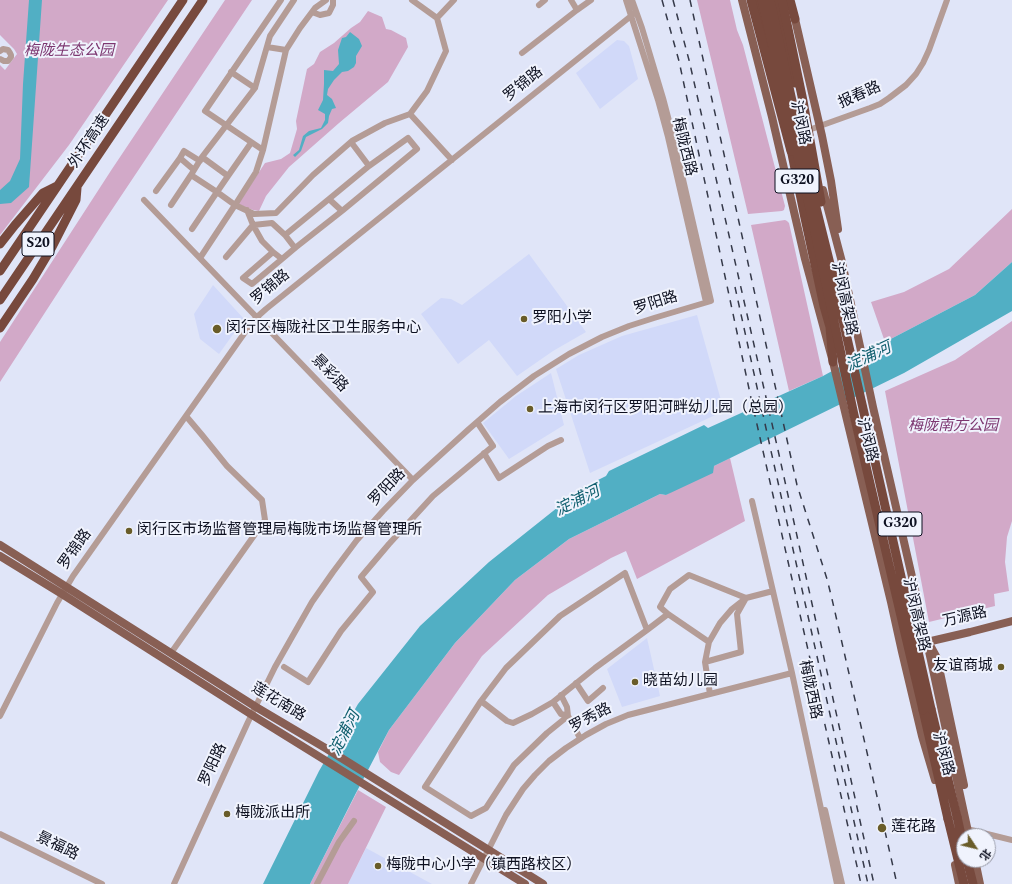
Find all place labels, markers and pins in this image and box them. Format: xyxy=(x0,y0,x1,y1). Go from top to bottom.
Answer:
place label: 罗阳小学 xyxy=(532,310,592,328)
marker: 罗阳小学 xyxy=(519,314,529,324)
place label: 闵行区梅陇社区卫生服务中心 xyxy=(226,320,421,338)
marker: 闵行区梅陇社区卫生服务中心 xyxy=(211,323,223,335)
place label: 上海市闵行区罗阳河畔幼儿园（总园） xyxy=(538,400,793,418)
marker: 上海市闵行区罗阳河畔幼儿园（总园） xyxy=(525,404,535,414)
place label: 闵行区市场监督管理局梅陇市场监督管理所 xyxy=(137,522,422,540)
marker: 闵行区市场监督管理局梅陇市场监督管理所 xyxy=(124,526,134,536)
place label: 友谊商城 xyxy=(933,658,993,676)
marker: 友谊商城 xyxy=(996,662,1006,672)
place label: 晓苗幼儿园 xyxy=(643,673,718,691)
marker: 晓苗幼儿园 xyxy=(630,677,640,687)
place label: 梅陇派出所 xyxy=(235,805,310,823)
marker: 梅陇派出所 xyxy=(222,809,232,819)
place label: 莲花路 xyxy=(891,819,936,837)
marker: 莲花路 xyxy=(876,822,888,834)
place label: 梅陇中心小学（镇西路校区） xyxy=(386,857,581,875)
marker: 梅陇中心小学（镇西路校区） xyxy=(373,861,383,871)

